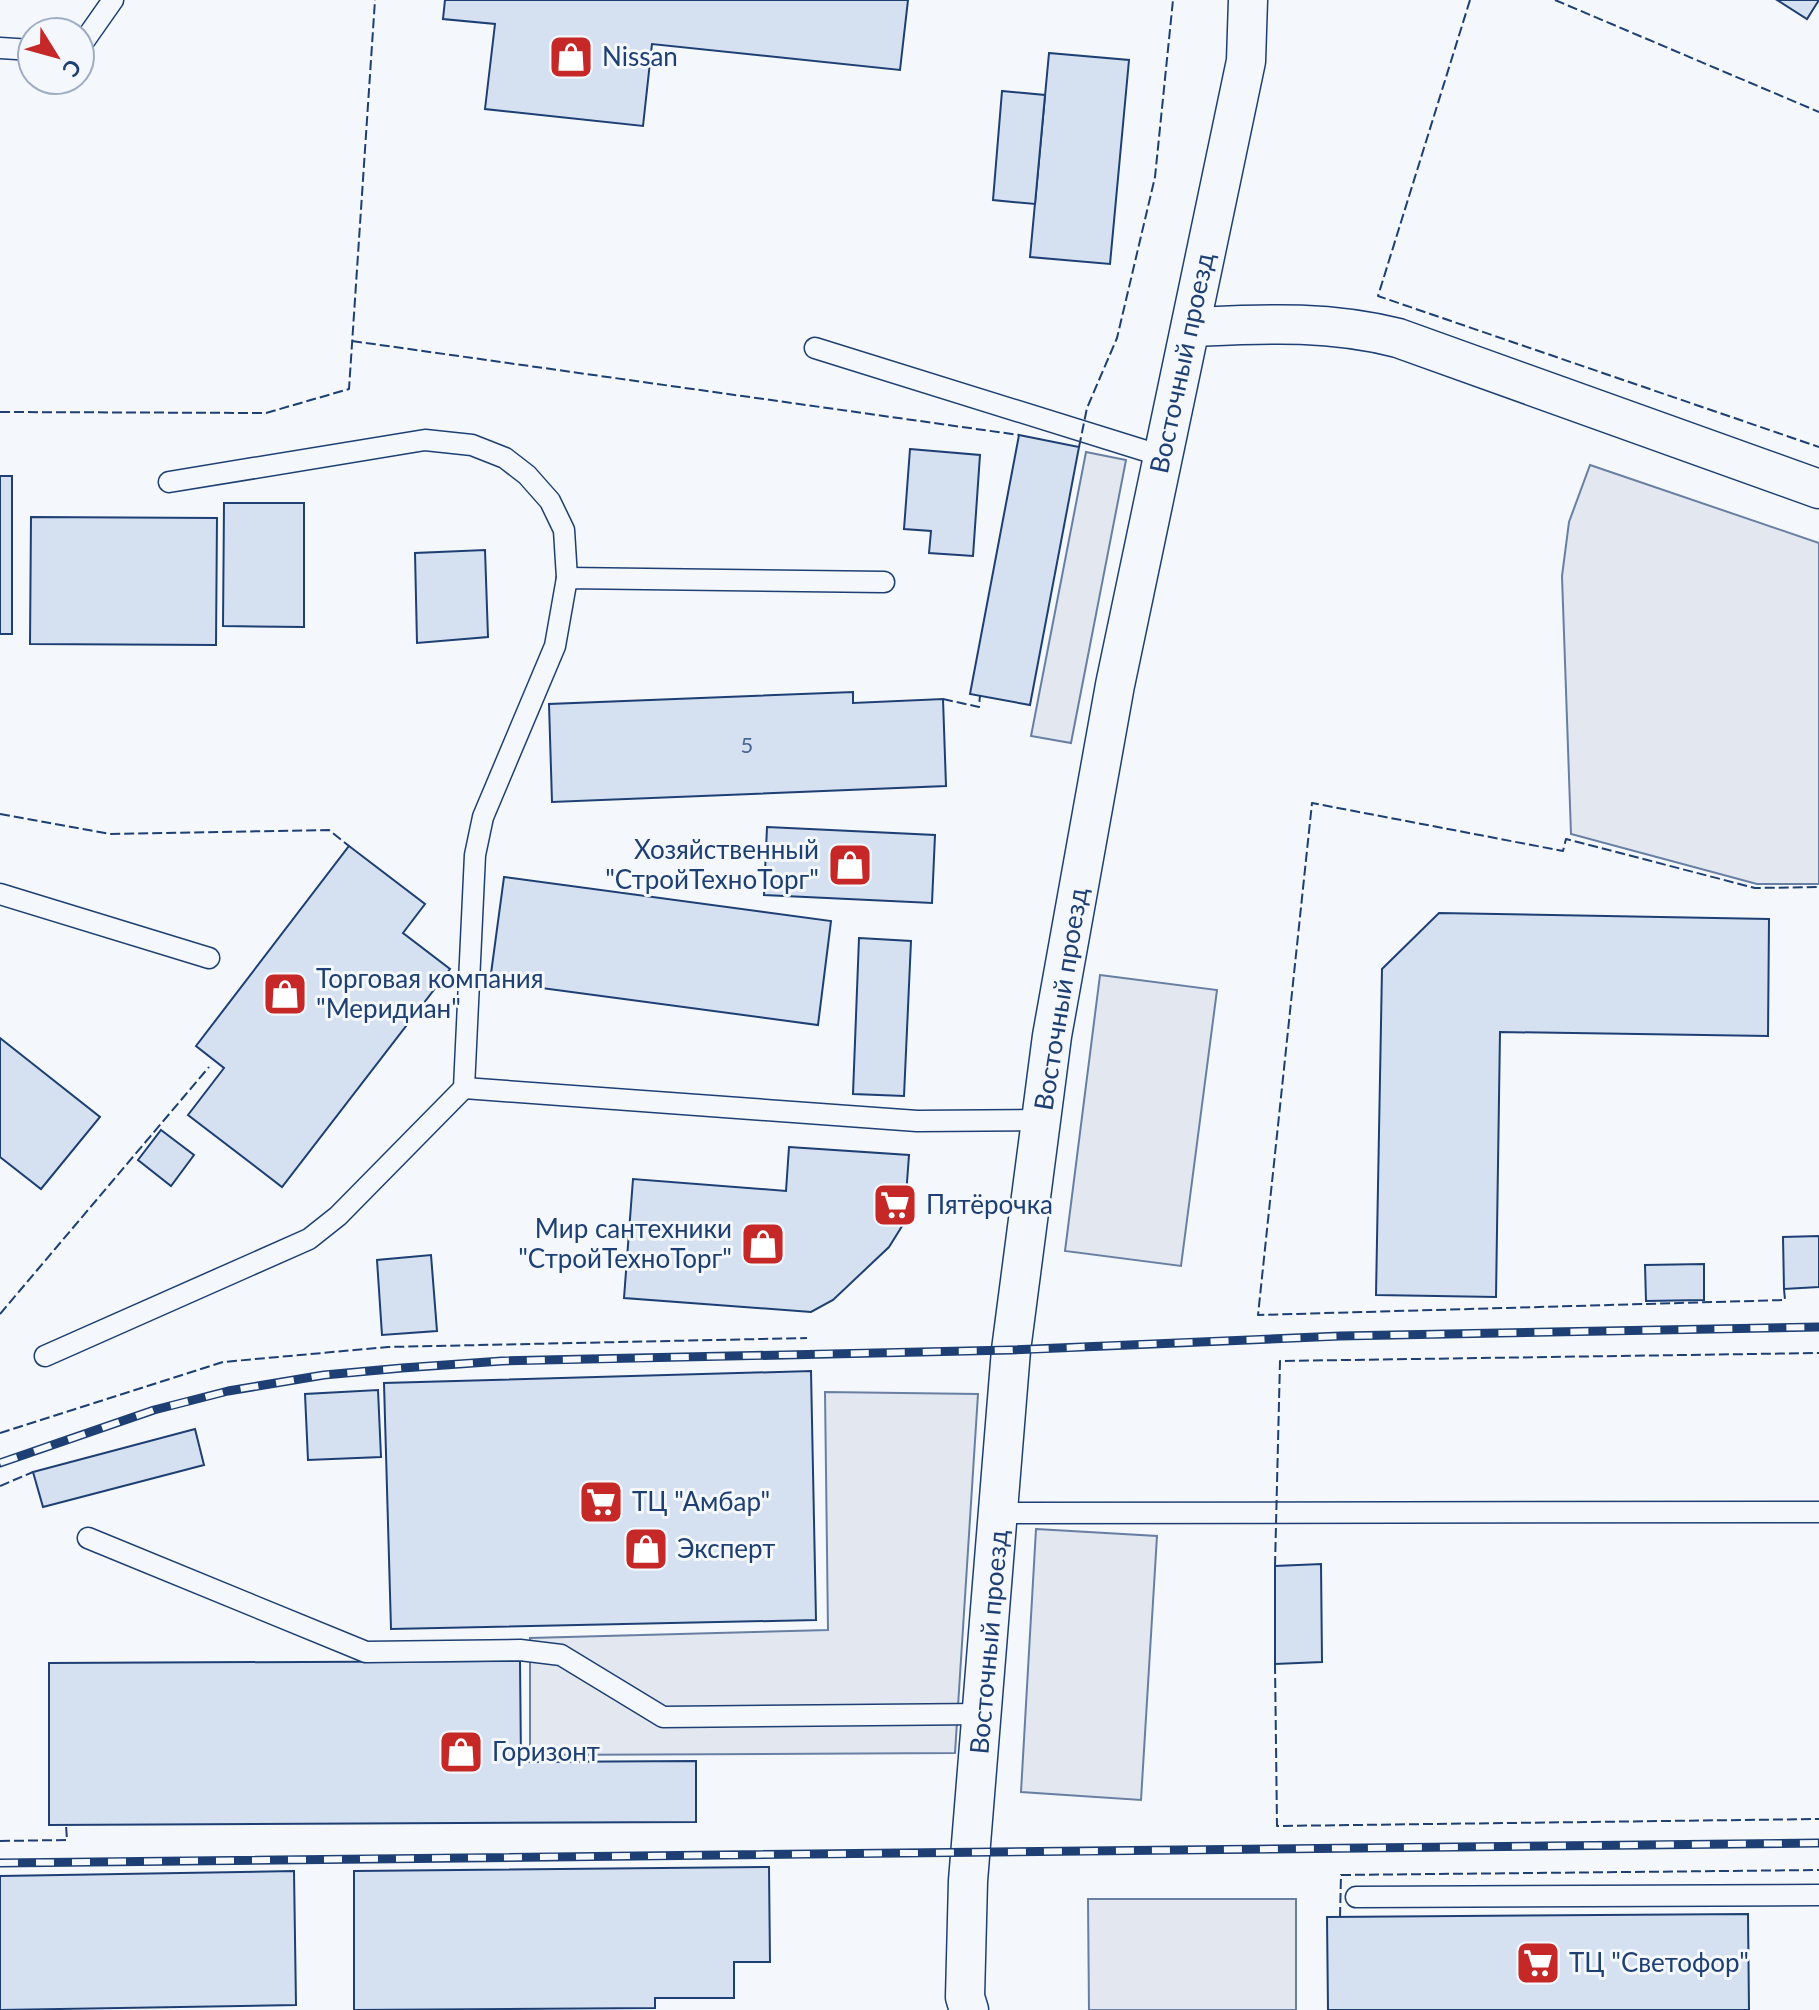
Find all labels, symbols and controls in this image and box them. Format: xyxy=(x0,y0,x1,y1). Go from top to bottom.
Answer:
north arrow xyxy=(16,16,96,96)
shop icon: Nissan xyxy=(547,33,595,81)
place label: Nissan xyxy=(602,40,678,72)
text: С xyxy=(57,54,88,83)
street label: Восточный проезд xyxy=(1142,250,1220,476)
house number: 5 xyxy=(741,731,753,758)
place label: Хозяйственный "СтройТехноТорг" xyxy=(605,833,819,895)
shop icon: Хозяйственный "СтройТехноТорг" xyxy=(826,841,874,889)
street label: Восточный проезд xyxy=(1027,885,1093,1112)
place label: Торговая компания "Меридиан" xyxy=(316,962,544,1024)
shop icon: Торговая компания "Меридиан" xyxy=(261,970,309,1018)
supermarket icon: Пятёрочка xyxy=(871,1181,919,1229)
place label: Пятёрочка xyxy=(926,1188,1053,1220)
place label: Мир сантехники "СтройТехноТорг" xyxy=(518,1212,732,1274)
shop icon: Мир сантехники "СтройТехноТорг" xyxy=(739,1220,787,1268)
supermarket icon: ТЦ "Амбар" xyxy=(577,1478,625,1526)
place label: ТЦ "Амбар" xyxy=(632,1485,770,1517)
shop icon: Эксперт xyxy=(622,1525,670,1573)
street label: Восточный проезд xyxy=(962,1529,1014,1755)
place label: Эксперт xyxy=(677,1532,775,1564)
shop icon: Горизонт xyxy=(437,1728,485,1776)
place label: Горизонт xyxy=(492,1735,600,1767)
supermarket icon: ТЦ "Светофор" xyxy=(1514,1939,1562,1987)
place label: ТЦ "Светофор" xyxy=(1569,1946,1749,1978)

